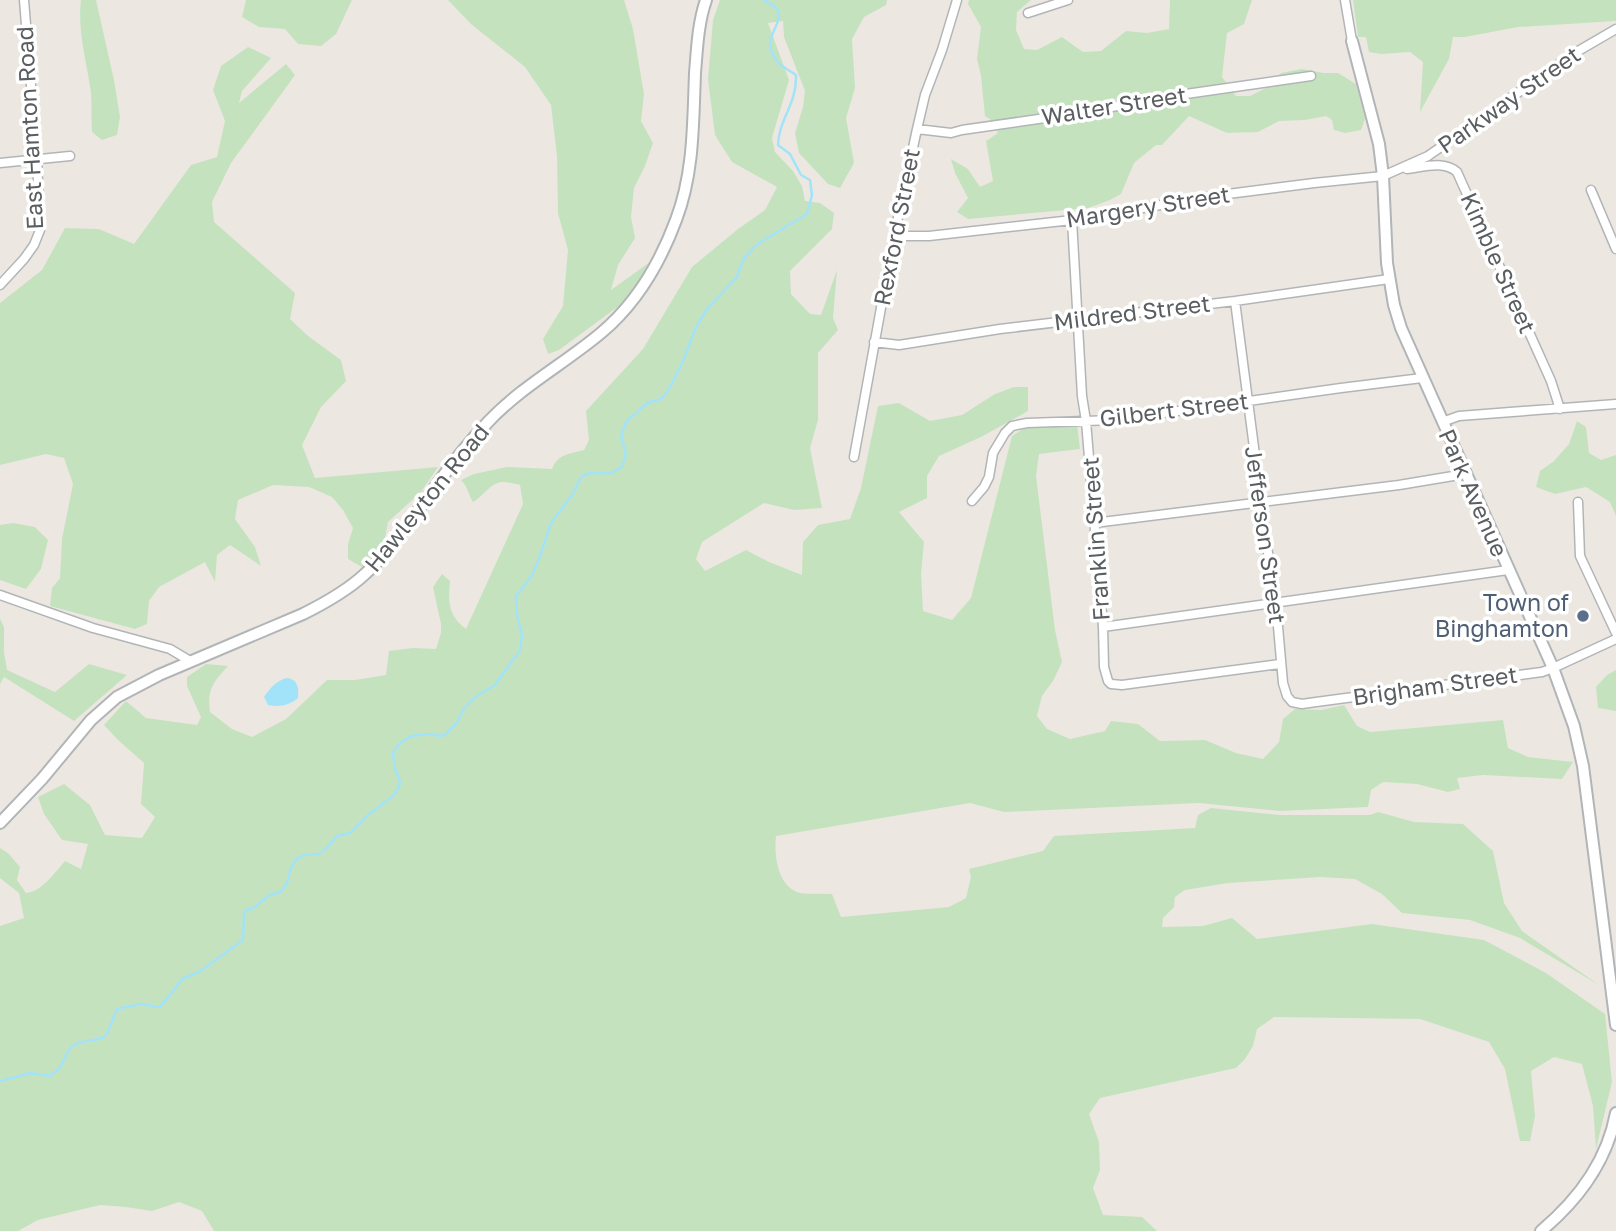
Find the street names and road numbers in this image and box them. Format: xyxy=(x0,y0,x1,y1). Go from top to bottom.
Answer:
street label: East Hamton Road xyxy=(10,26,48,231)
street label: Parkway Street xyxy=(1432,40,1585,159)
street label: Walter Street xyxy=(1039,80,1188,130)
street label: Rexford Street xyxy=(867,146,925,308)
street label: Margery Street xyxy=(1064,179,1232,233)
street label: Kimble Street xyxy=(1455,188,1542,337)
street label: Mildred Street xyxy=(1052,289,1212,335)
street label: Gilbert Street xyxy=(1098,386,1250,432)
street label: Hawleyton Road xyxy=(358,418,494,577)
street label: Park Avenue xyxy=(1433,424,1515,561)
street label: Jefferson Street xyxy=(1240,444,1292,625)
street label: Franklin Street xyxy=(1075,456,1115,622)
street label: Brigham Street xyxy=(1351,660,1519,710)

